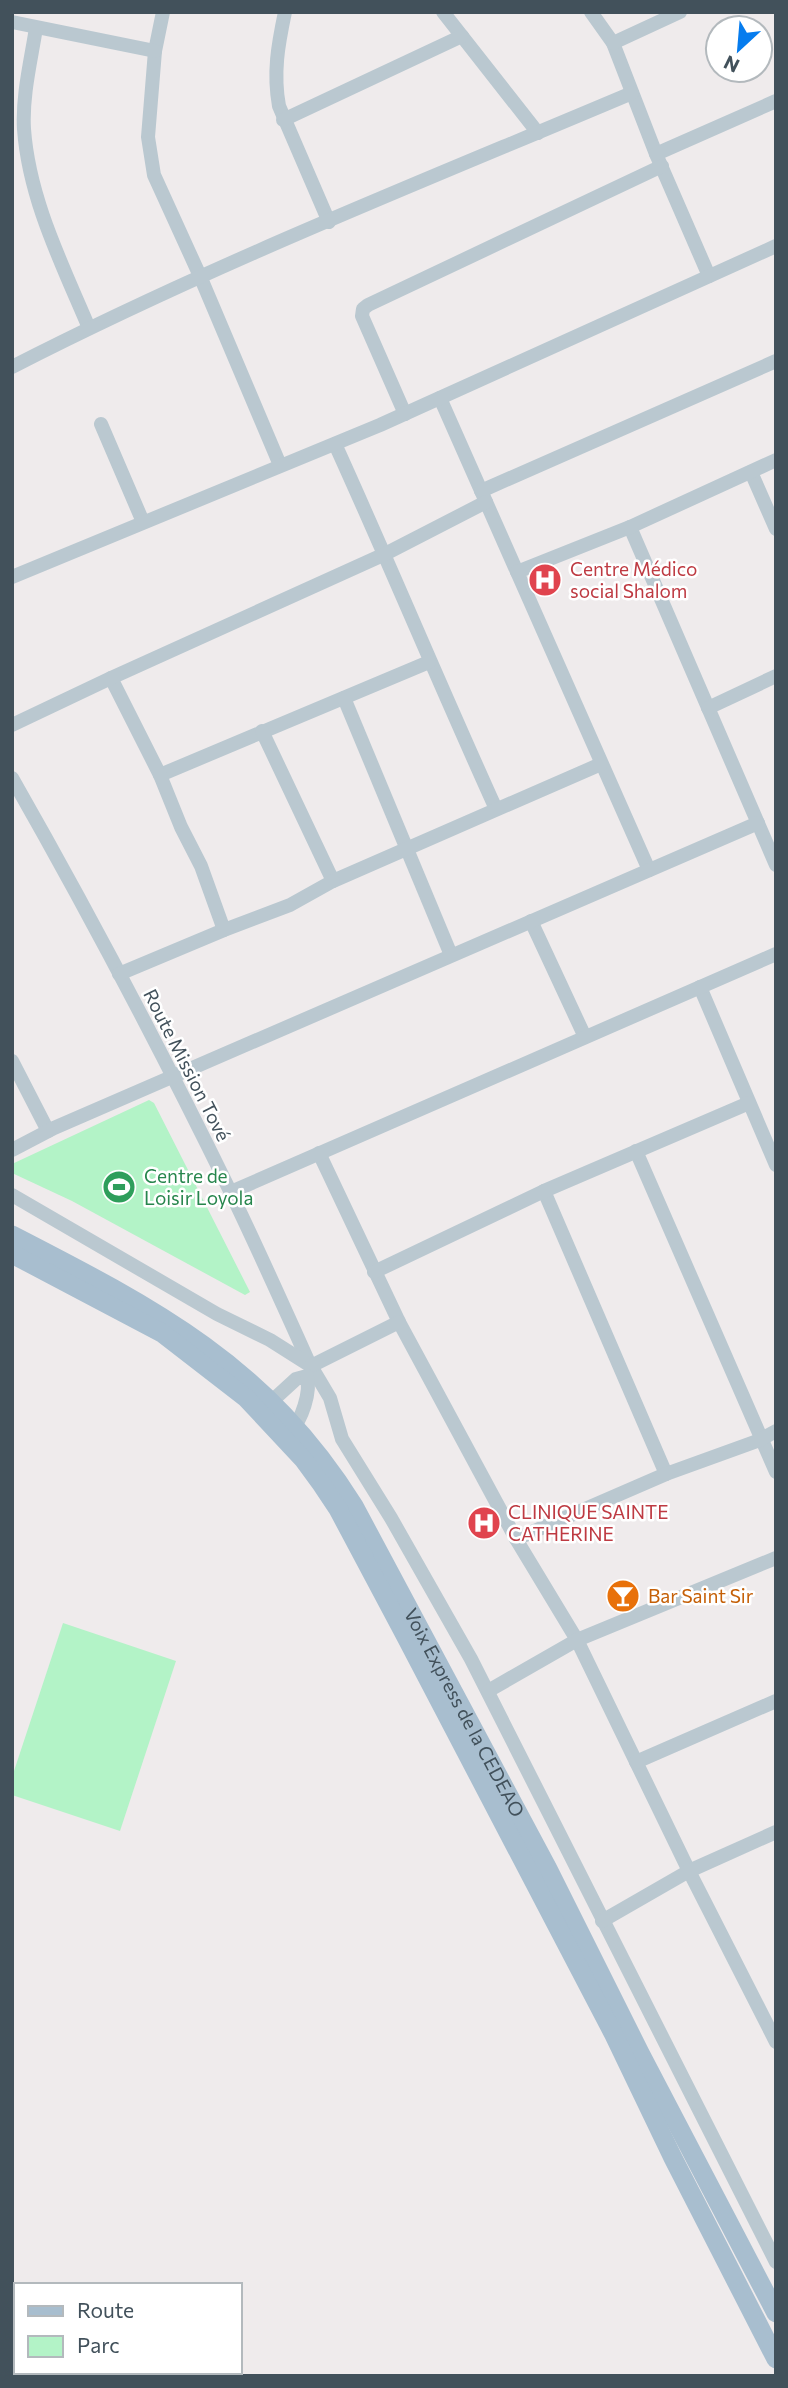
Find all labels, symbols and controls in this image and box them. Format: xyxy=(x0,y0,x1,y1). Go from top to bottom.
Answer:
north arrow xyxy=(704,14,774,84)
text: N xyxy=(720,51,743,78)
place label: Centre Médico social Shalom xyxy=(570,557,697,602)
hospital icon: Centre Médico social Shalom xyxy=(526,561,564,599)
street label: Route Mission Tové xyxy=(139,985,236,1145)
place label: Centre de Loisir Loyola xyxy=(144,1164,253,1209)
sports icon: Centre de Loisir Loyola xyxy=(100,1168,138,1206)
place label: CLINIQUE SAINTE CATHERINE xyxy=(508,1500,669,1545)
hospital icon: CLINIQUE SAINTE CATHERINE xyxy=(465,1504,503,1542)
bar icon: Bar Saint Sir xyxy=(604,1577,642,1615)
place label: Bar Saint Sir xyxy=(648,1584,754,1607)
street label: Voix Express de la CEDEAO xyxy=(400,1604,530,1821)
legend xyxy=(14,2283,242,2374)
text: Route xyxy=(77,2297,134,2322)
text: Parc xyxy=(77,2332,120,2357)

